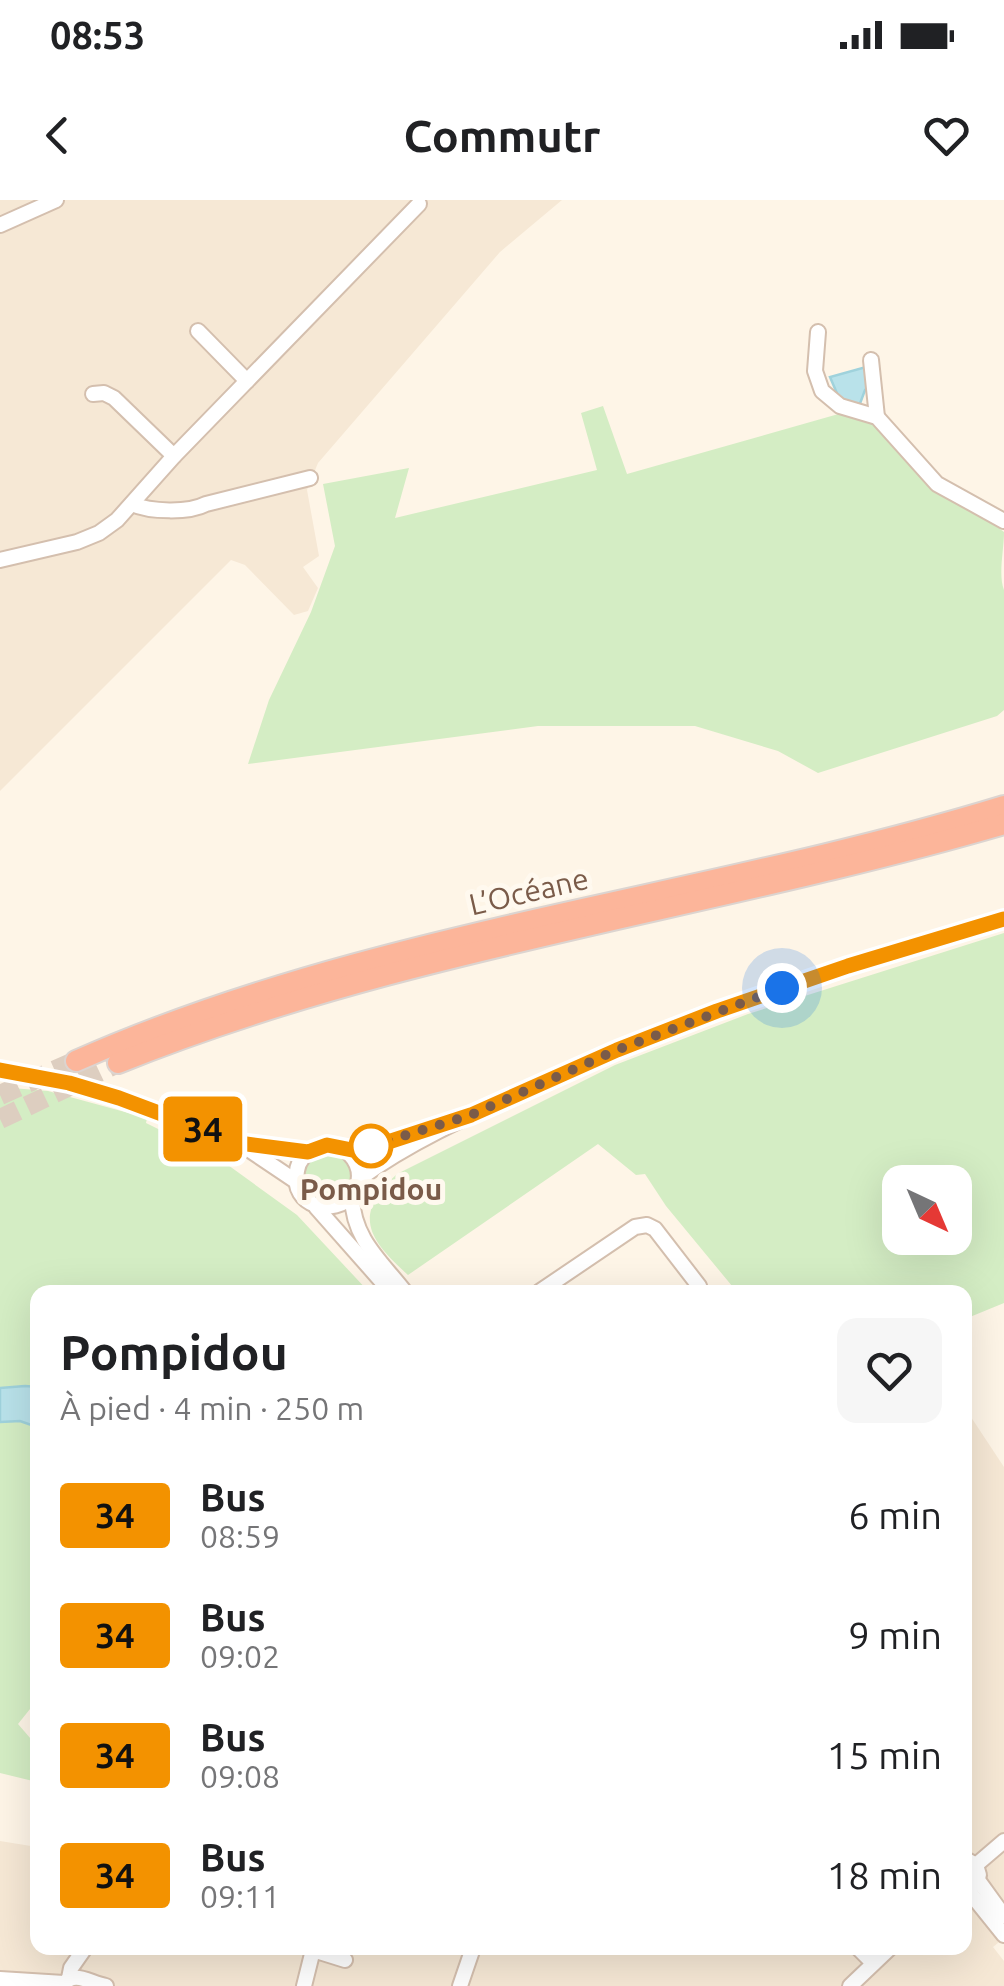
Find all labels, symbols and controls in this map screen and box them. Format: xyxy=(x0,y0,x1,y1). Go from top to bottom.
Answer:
text: 08:53 xyxy=(50,14,145,56)
icon: back xyxy=(30,108,85,163)
icon: heart xyxy=(919,108,974,163)
text: Commutr xyxy=(403,110,601,161)
street label: L’Océane xyxy=(466,861,592,921)
your location xyxy=(757,963,807,1013)
line badge: 34 xyxy=(158,1096,248,1162)
text: 34 xyxy=(183,1109,223,1149)
marker: Pompidou xyxy=(350,1125,392,1167)
north arrow xyxy=(882,1165,972,1255)
map controls xyxy=(882,1165,972,1255)
place label: Pompidou xyxy=(300,1172,442,1206)
button: heart xyxy=(837,1318,942,1423)
text: Pompidou xyxy=(60,1325,288,1379)
text: À pied · 4 min · 250 m xyxy=(60,1390,364,1426)
text: Bus xyxy=(200,1476,265,1518)
text: 6 min xyxy=(848,1494,942,1536)
text: 34 xyxy=(95,1495,135,1535)
text: 08:59 xyxy=(200,1518,280,1554)
text: Bus xyxy=(200,1596,265,1638)
text: 9 min xyxy=(848,1614,942,1656)
text: 34 xyxy=(95,1615,135,1655)
text: 09:02 xyxy=(200,1638,280,1674)
text: Bus xyxy=(200,1716,265,1758)
text: 15 min xyxy=(827,1734,942,1776)
text: 34 xyxy=(95,1735,135,1775)
text: 09:08 xyxy=(200,1758,280,1794)
text: Bus xyxy=(200,1836,265,1878)
text: 18 min xyxy=(827,1854,942,1896)
text: 34 xyxy=(95,1855,135,1895)
text: 09:11 xyxy=(200,1878,280,1914)

